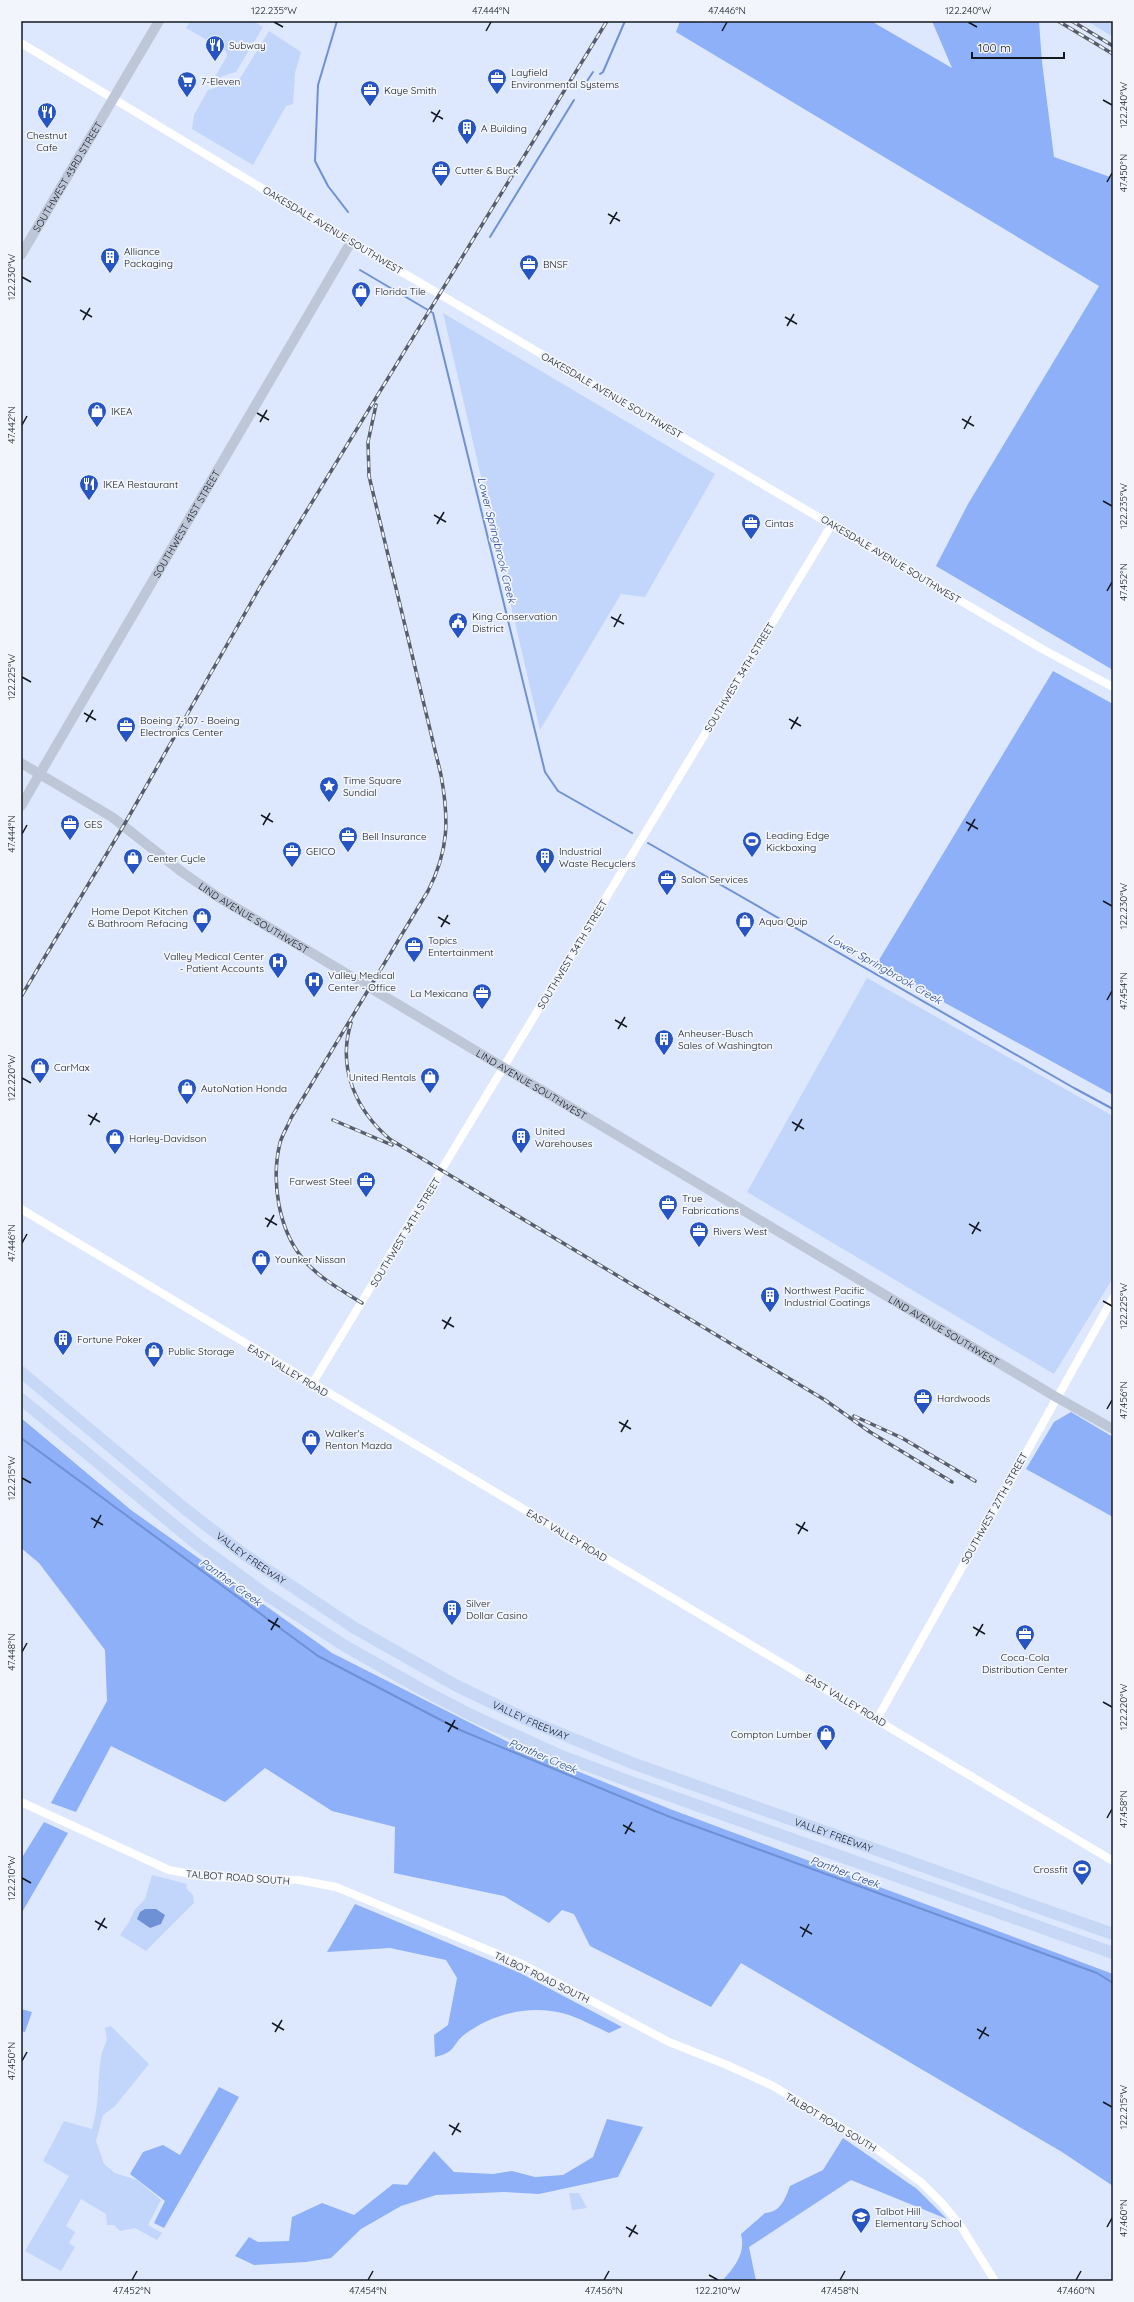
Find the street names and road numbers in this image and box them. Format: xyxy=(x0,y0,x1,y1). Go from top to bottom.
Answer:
street label: SOUTHWEST 43RD STREET xyxy=(30,119,105,235)
street label: OAKESDALE AVENUE SOUTHWEST xyxy=(260,183,405,277)
street label: OAKESDALE AVENUE SOUTHWEST xyxy=(539,350,685,441)
street label: SOUTHWEST 41ST STREET xyxy=(150,468,223,580)
street label: OAKESDALE AVENUE SOUTHWEST xyxy=(818,512,963,606)
street label: SOUTHWEST 34TH STREET xyxy=(702,620,777,734)
street label: LIND AVENUE SOUTHWEST xyxy=(196,880,311,957)
street label: SOUTHWEST 34TH STREET xyxy=(535,897,610,1011)
street label: LIND AVENUE SOUTHWEST xyxy=(474,1047,589,1123)
street label: SOUTHWEST 34TH STREET xyxy=(368,1175,443,1289)
street label: LIND AVENUE SOUTHWEST xyxy=(886,1293,1001,1369)
street label: EAST VALLEY ROAD xyxy=(245,1341,330,1400)
street label: SOUTHWEST 27TH STREET xyxy=(958,1450,1031,1566)
street label: EAST VALLEY ROAD xyxy=(524,1506,609,1565)
street label: VALLEY FREEWAY xyxy=(213,1529,288,1588)
street label: EAST VALLEY ROAD xyxy=(803,1671,888,1730)
street label: VALLEY FREEWAY xyxy=(490,1698,571,1743)
street label: VALLEY FREEWAY xyxy=(793,1815,875,1855)
street label: TALBOT ROAD SOUTH xyxy=(185,1867,290,1888)
street label: TALBOT ROAD SOUTH xyxy=(492,1949,592,2006)
street label: TALBOT ROAD SOUTH xyxy=(783,2090,879,2155)

